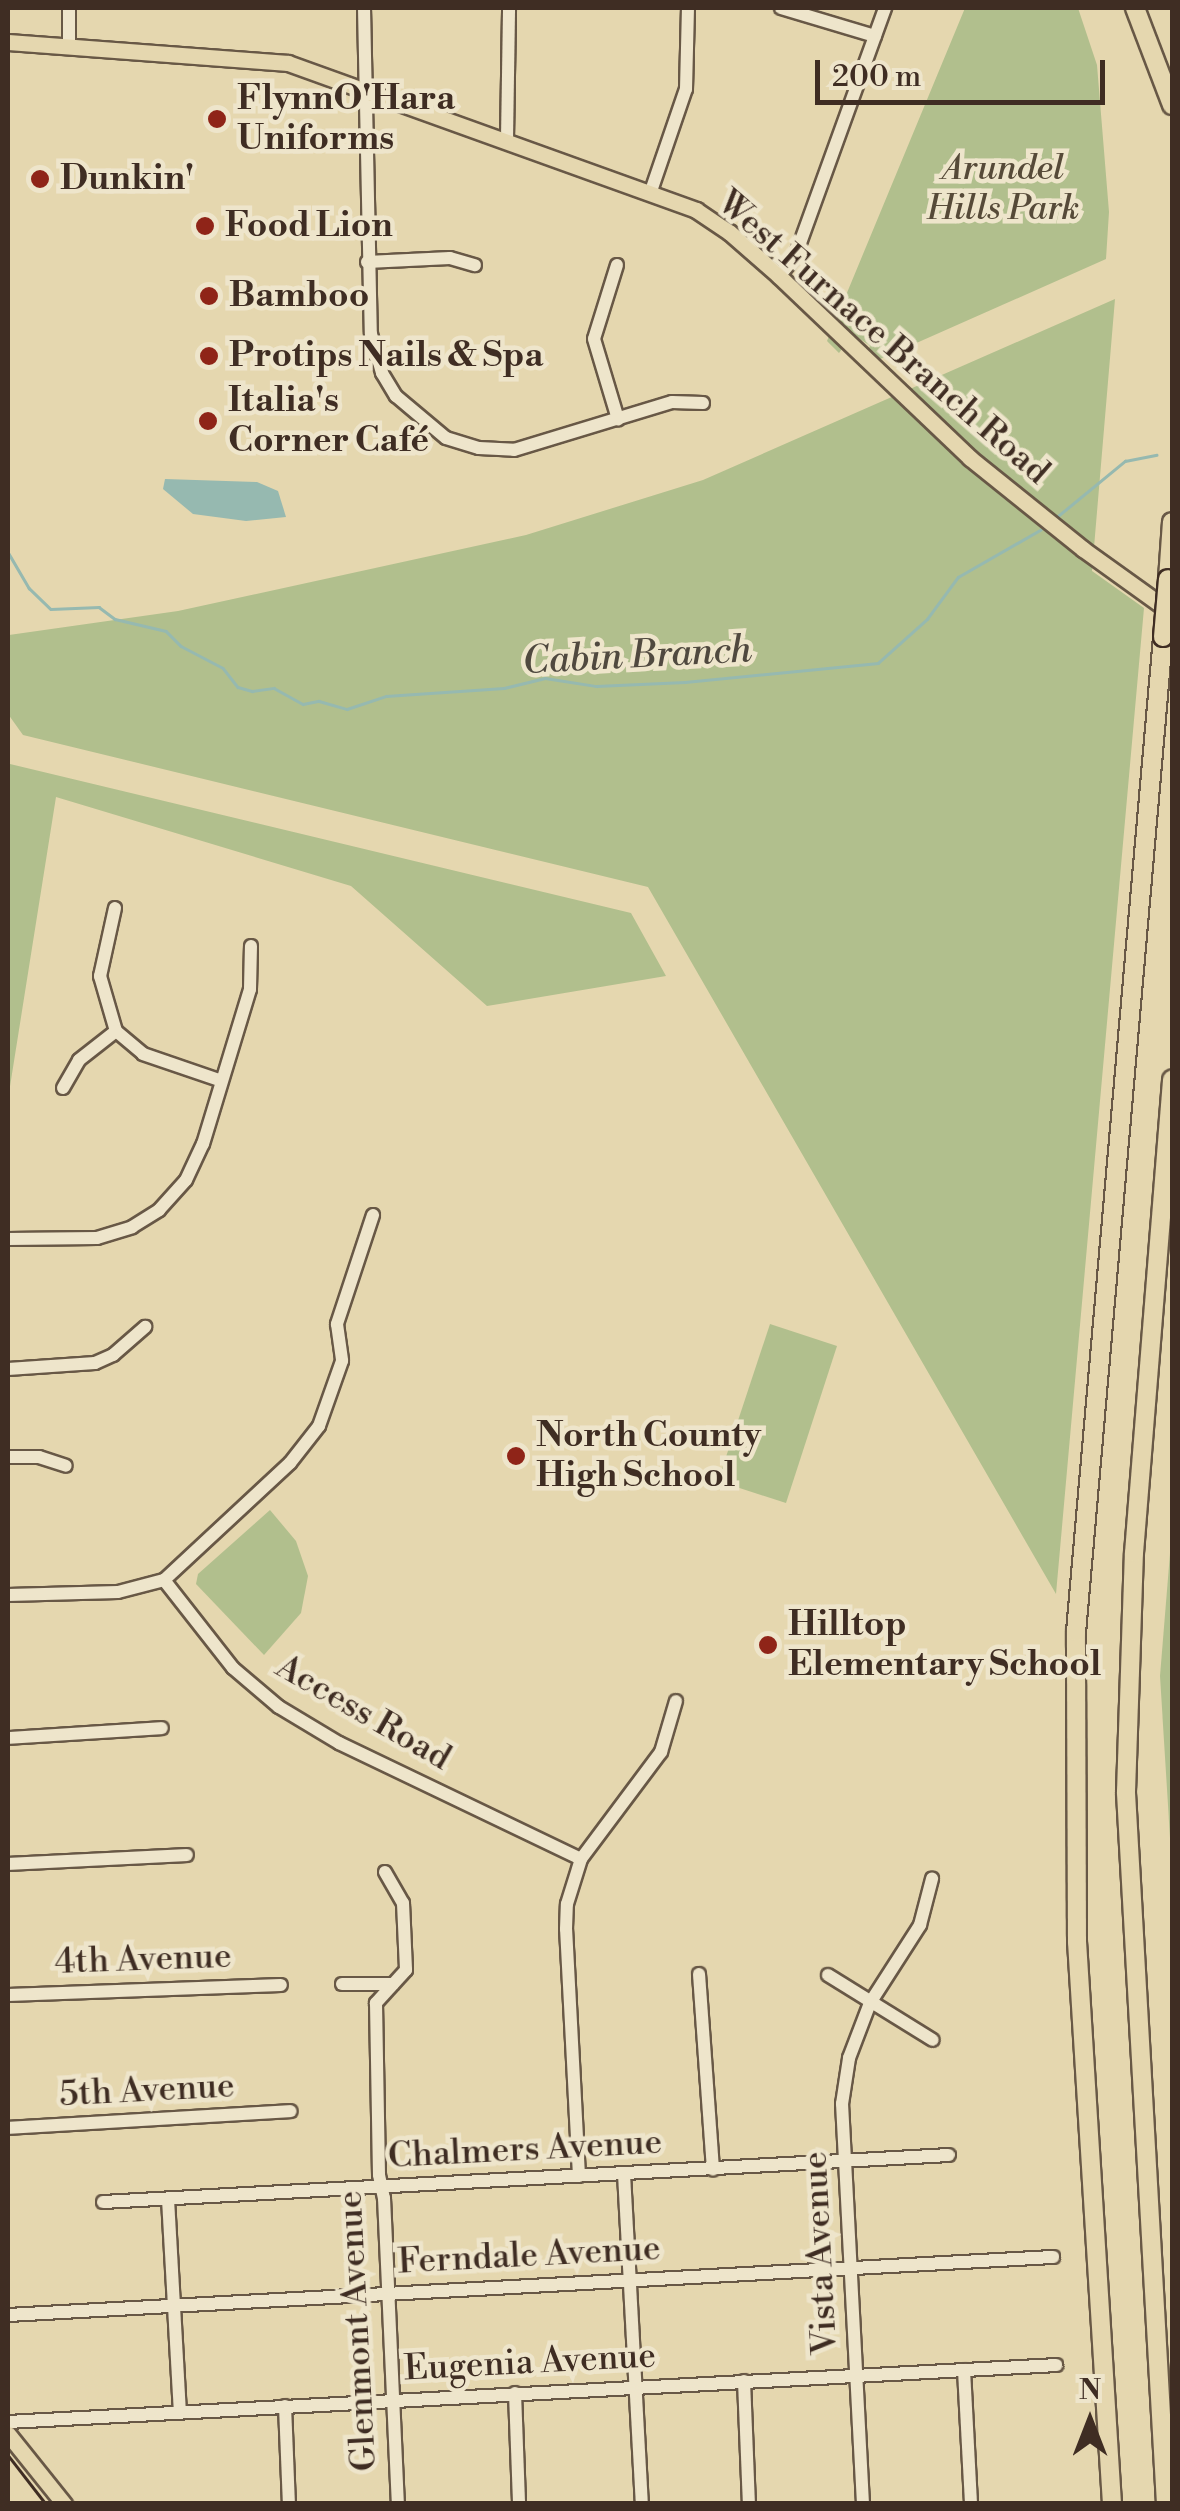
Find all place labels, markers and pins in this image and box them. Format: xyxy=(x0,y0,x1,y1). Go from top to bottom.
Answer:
place label: FlynnO'Hara Uniforms xyxy=(237,78,455,160)
marker: FlynnO'Hara Uniforms xyxy=(206,108,228,130)
place label: Dunkin' xyxy=(60,158,194,200)
marker: Dunkin' xyxy=(29,168,51,190)
place label: Food Lion xyxy=(225,205,393,247)
marker: Food Lion xyxy=(194,215,216,237)
place label: Bamboo xyxy=(229,275,369,317)
marker: Bamboo xyxy=(198,285,220,307)
place label: Protips Nails & Spa xyxy=(229,335,544,377)
marker: Protips Nails & Spa xyxy=(198,345,220,367)
place label: Italia's Corner Café xyxy=(228,380,429,462)
marker: Italia's Corner Café xyxy=(197,410,219,432)
place label: North County High School xyxy=(536,1415,761,1497)
marker: North County High School xyxy=(505,1445,527,1467)
place label: Hilltop Elementary School xyxy=(788,1604,1101,1686)
marker: Hilltop Elementary School xyxy=(757,1634,779,1656)

